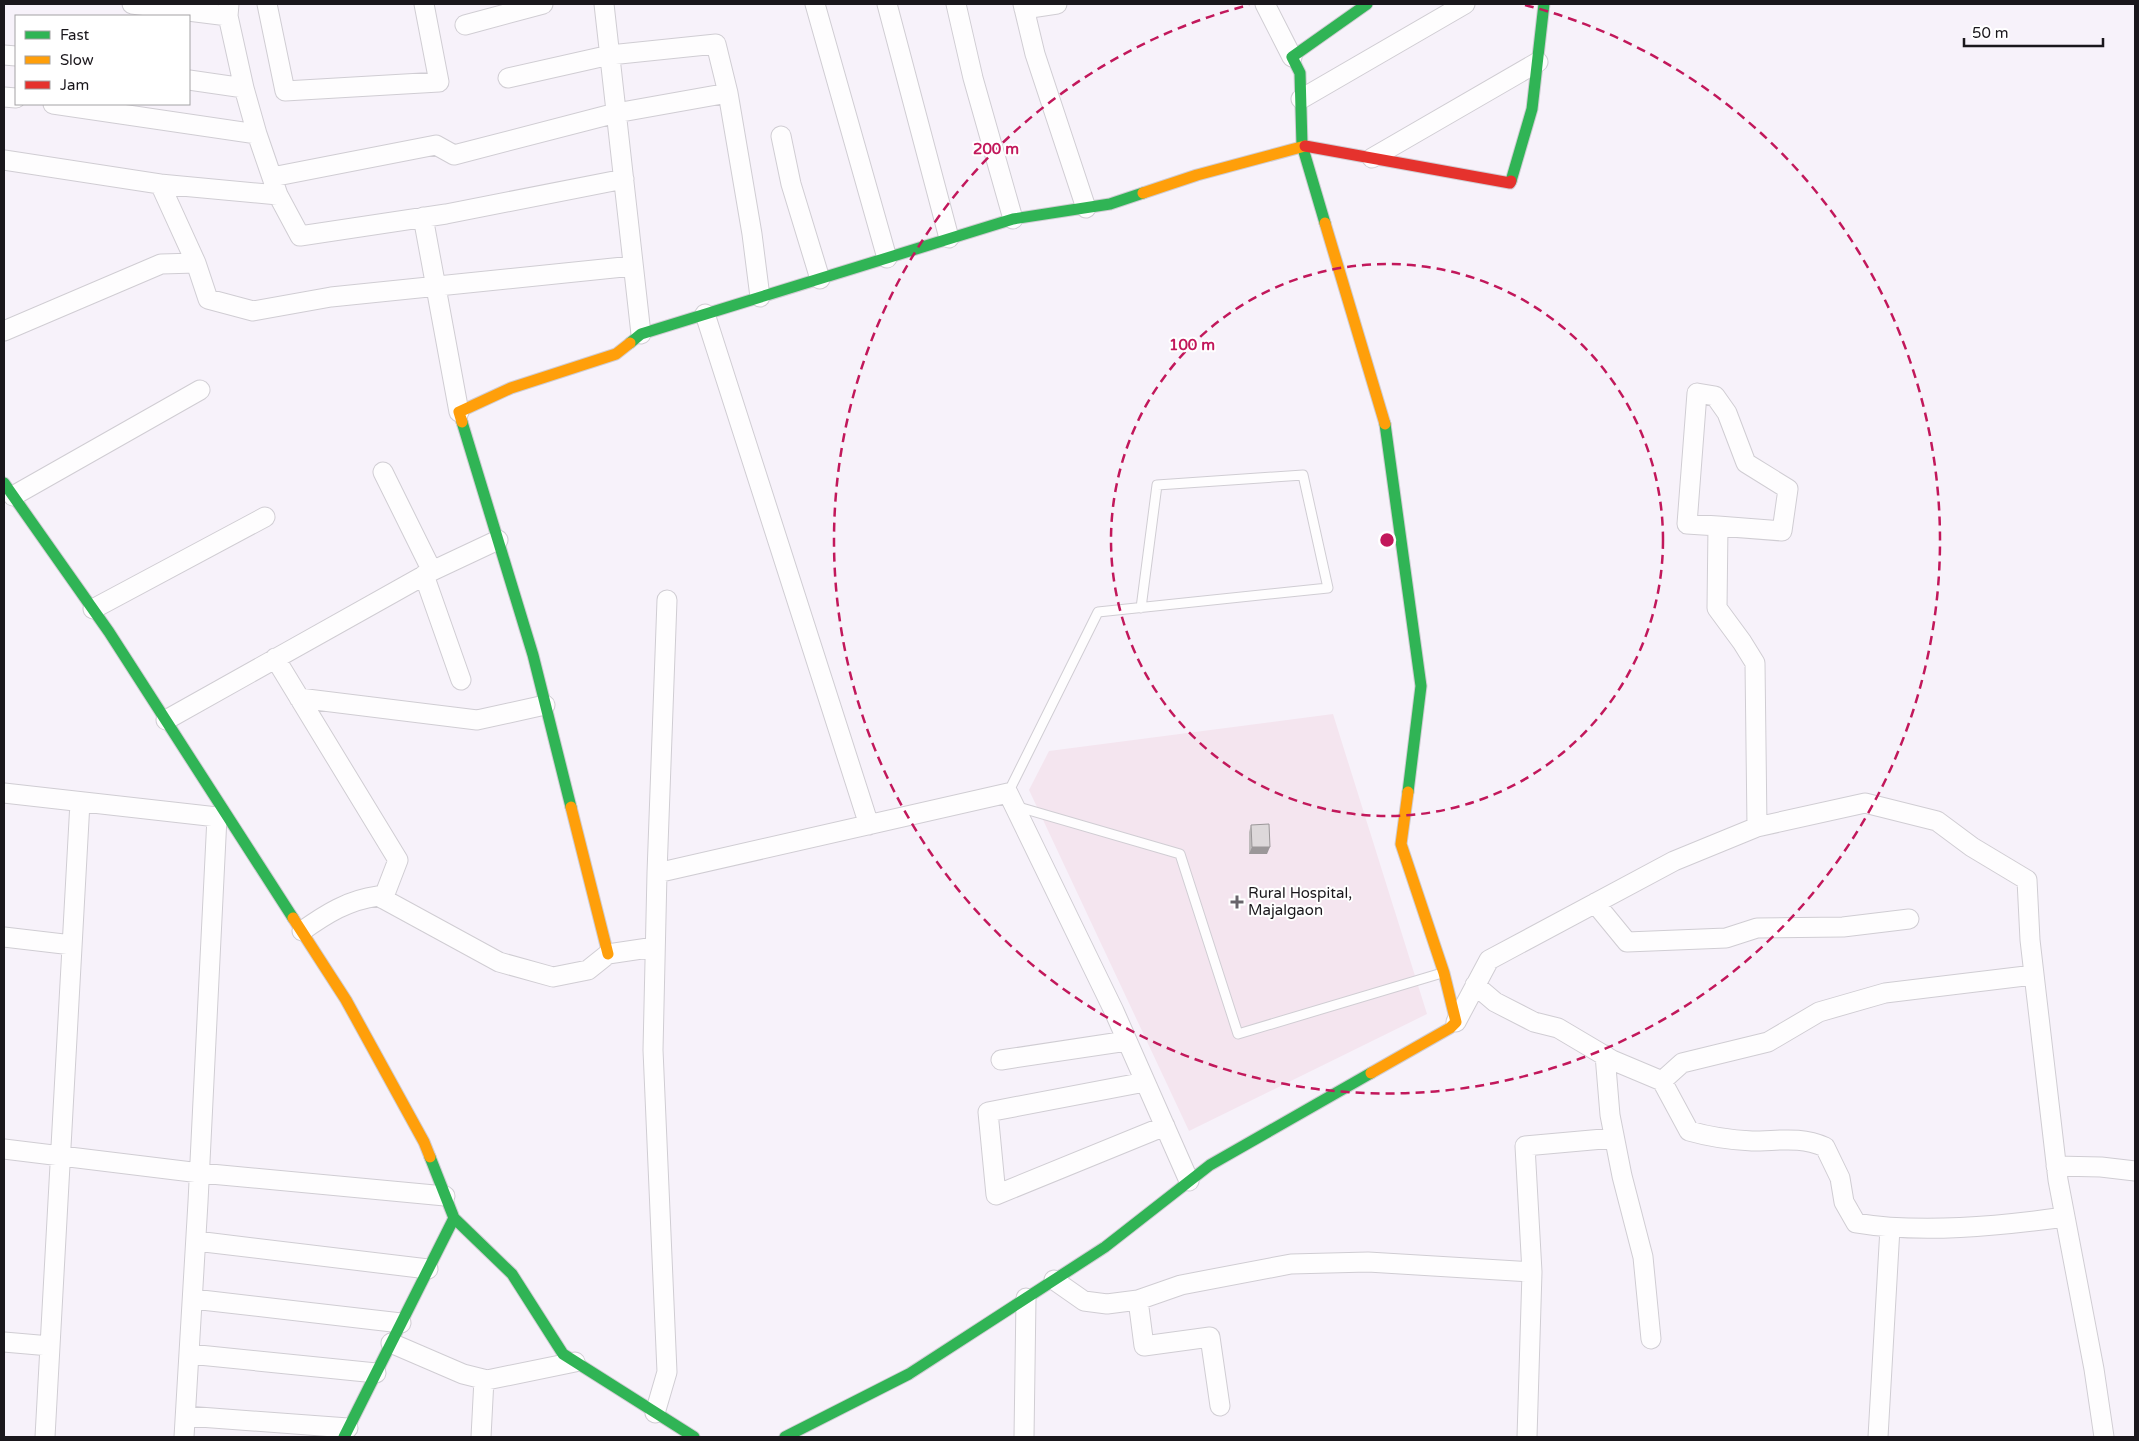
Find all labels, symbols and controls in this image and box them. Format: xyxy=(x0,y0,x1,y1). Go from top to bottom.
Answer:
legend xyxy=(15,15,190,105)
scale bar xyxy=(1964,15,2103,47)
text: 50 m xyxy=(1972,24,2009,42)
text: Fast xyxy=(60,26,90,44)
text: Slow xyxy=(60,51,94,69)
text: Jam xyxy=(60,76,89,94)
text: 200 m xyxy=(973,140,1019,158)
text: 100 m xyxy=(1169,336,1215,354)
centre of rings xyxy=(1378,531,1396,549)
place label: Rural Hospital, Majalgaon xyxy=(1248,884,1352,919)
marker: Rural Hospital, Majalgaon xyxy=(1230,895,1244,909)

